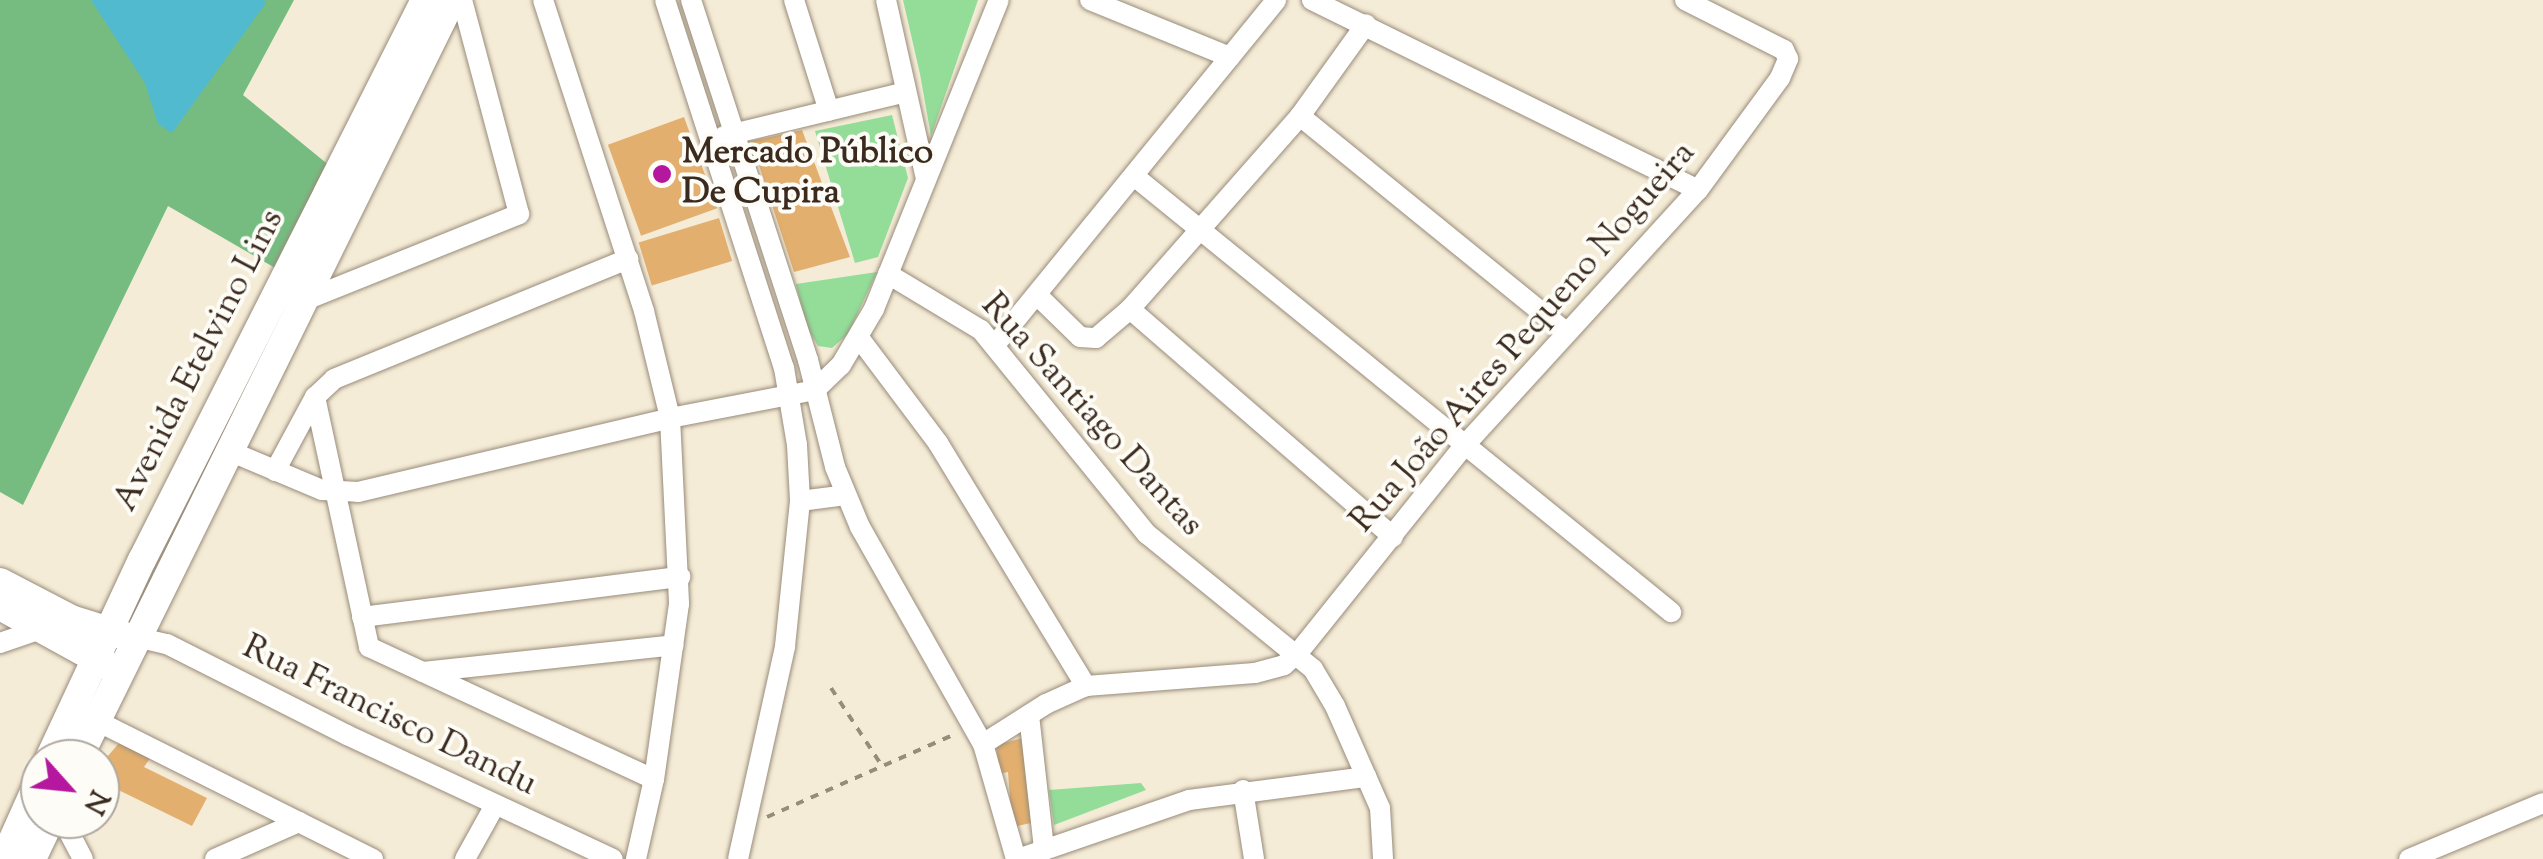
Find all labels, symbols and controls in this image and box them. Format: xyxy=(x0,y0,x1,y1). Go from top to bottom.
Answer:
place label: Mercado Público De Cupira xyxy=(682,133,933,215)
street label: Rua João Aires Pequeno Nogueira xyxy=(1343,134,1705,542)
marker: Mercado Público De Cupira xyxy=(651,163,673,185)
street label: Avenida Etelvino Lins xyxy=(106,203,294,519)
street label: Rua Santiago Dantas xyxy=(971,286,1211,546)
street label: Rua Francisco Dandu xyxy=(235,628,543,806)
north arrow xyxy=(20,739,120,839)
text: N xyxy=(72,783,118,821)

